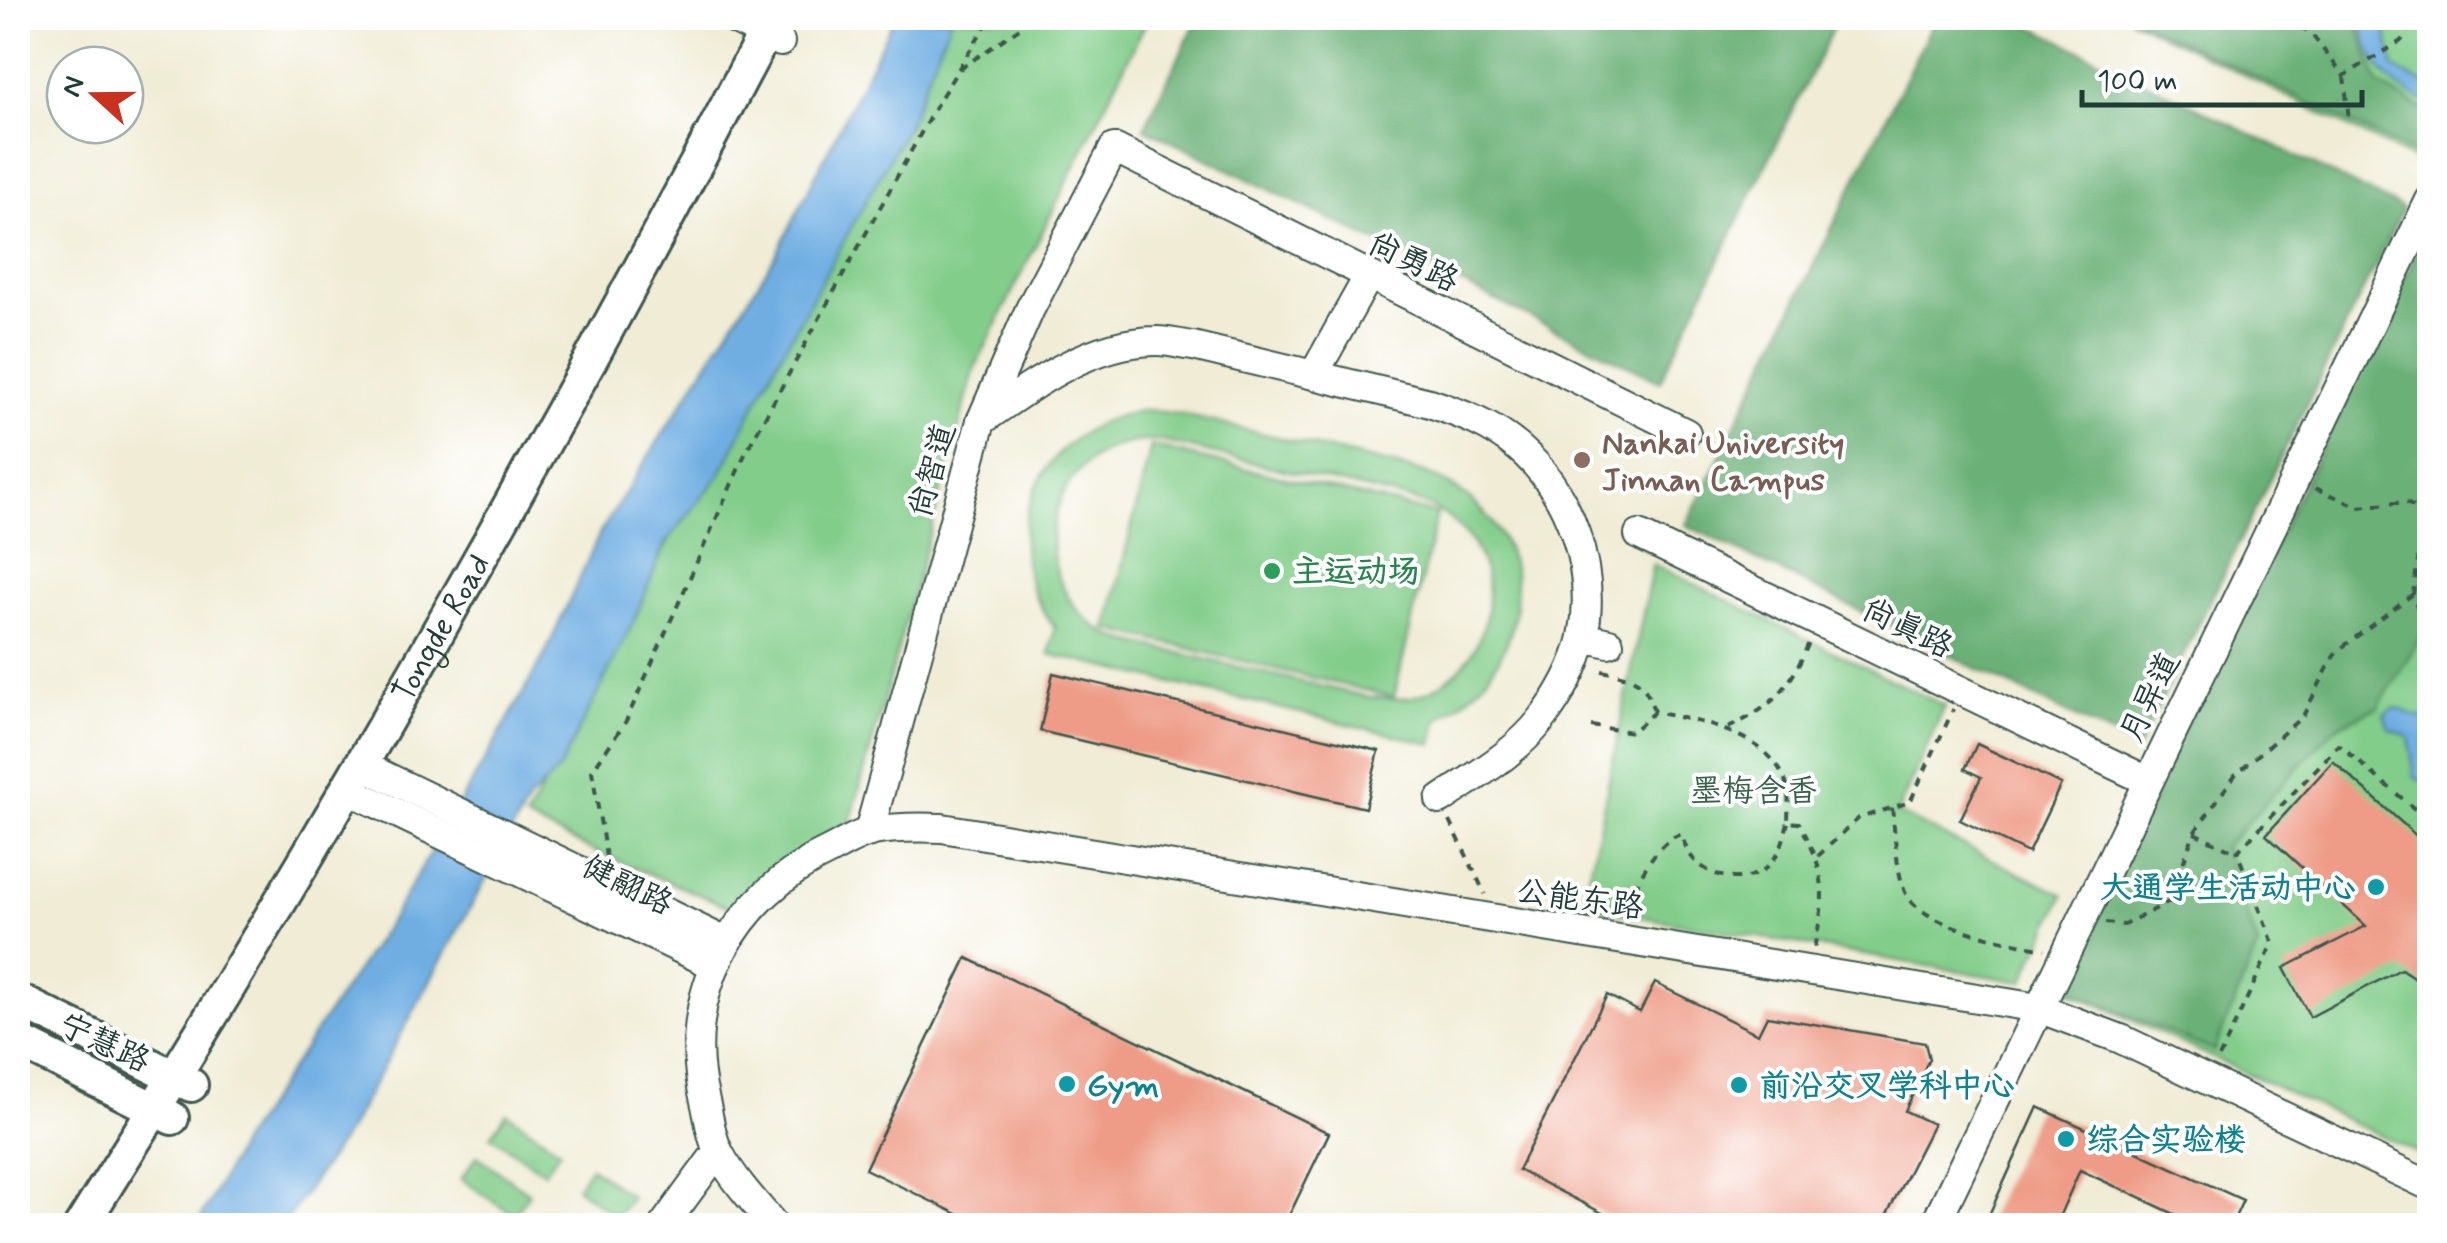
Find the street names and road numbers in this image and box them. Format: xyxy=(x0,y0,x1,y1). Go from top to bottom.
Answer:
street label: 尚勇路 xyxy=(1361,223,1465,303)
street label: 尚智道 xyxy=(900,419,966,522)
street label: Tongde Road xyxy=(383,547,501,710)
street label: 尚真路 xyxy=(1855,589,1959,669)
street label: 月异道 xyxy=(2111,646,2191,750)
street label: 健翮路 xyxy=(575,846,679,926)
street label: 公能东路 xyxy=(1513,870,1646,930)
street label: 宁慧路 xyxy=(52,1004,157,1083)

